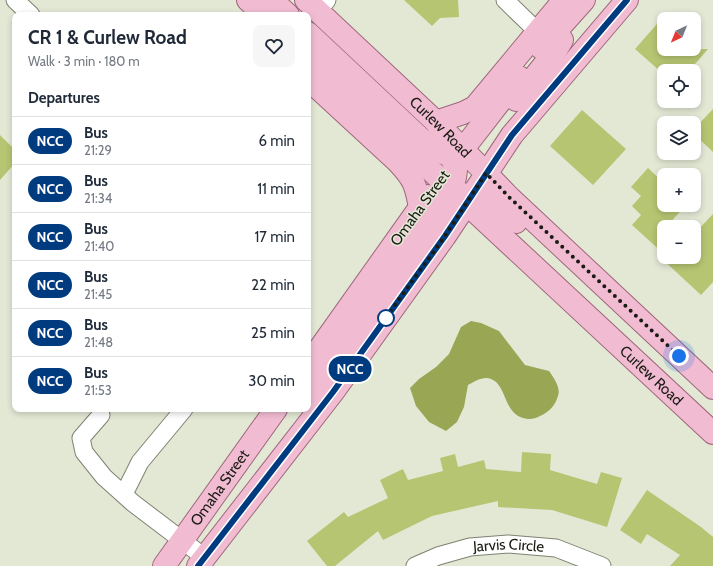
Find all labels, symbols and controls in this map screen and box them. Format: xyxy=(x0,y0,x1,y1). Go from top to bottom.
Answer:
north arrow xyxy=(657,12,701,56)
map controls xyxy=(657,12,701,264)
button: heart xyxy=(253,25,295,67)
text: CR 1 & Curlew Road xyxy=(28,26,187,49)
text: Walk · 3 min · 180 m xyxy=(28,53,140,69)
button: locate xyxy=(657,64,701,108)
text: Departures xyxy=(28,89,100,107)
street label: Curlew Road xyxy=(406,93,475,162)
button: layers xyxy=(657,116,701,160)
text: Bus xyxy=(84,124,108,142)
text: NCC xyxy=(37,132,63,150)
text: 6 min xyxy=(258,132,295,150)
text: 21:29 xyxy=(84,142,112,158)
street label: Omaha Street xyxy=(387,167,453,249)
button: + xyxy=(657,168,701,212)
text: Bus xyxy=(84,172,108,190)
text: NCC xyxy=(37,180,63,198)
text: 11 min xyxy=(257,180,295,198)
text: 21:34 xyxy=(84,190,112,206)
text: Bus xyxy=(84,220,108,238)
button: − xyxy=(657,220,701,264)
text: NCC xyxy=(37,228,63,246)
text: 17 min xyxy=(254,228,295,246)
text: 21:40 xyxy=(84,238,114,254)
text: Bus xyxy=(84,268,108,286)
text: NCC xyxy=(37,276,63,294)
text: 22 min xyxy=(251,276,295,294)
text: 21:45 xyxy=(84,286,112,302)
unlabelled marker xyxy=(377,309,395,327)
text: Bus xyxy=(84,316,108,334)
text: NCC xyxy=(37,324,63,342)
text: 25 min xyxy=(251,324,295,342)
text: 21:48 xyxy=(84,334,113,350)
street label: Curlew Road xyxy=(616,342,687,409)
your location xyxy=(669,346,689,366)
line badge: NCC xyxy=(327,356,373,382)
text: NCC xyxy=(337,360,363,378)
text: Bus xyxy=(84,364,108,382)
text: NCC xyxy=(37,372,63,390)
text: 30 min xyxy=(248,372,295,390)
text: 21:53 xyxy=(84,382,112,398)
street label: Omaha Street xyxy=(187,446,253,529)
street label: Jarvis Circle xyxy=(471,535,545,556)

